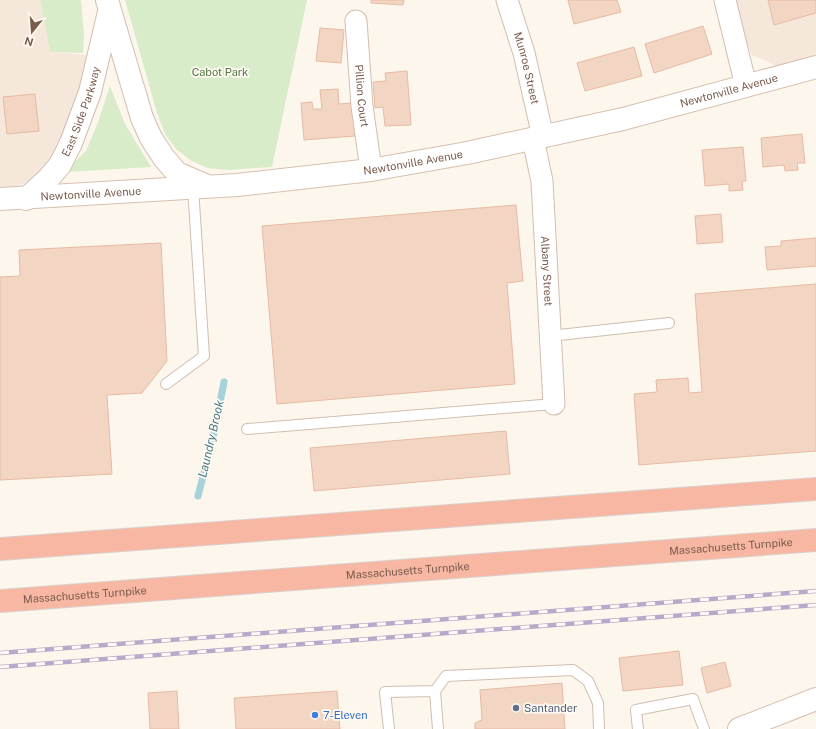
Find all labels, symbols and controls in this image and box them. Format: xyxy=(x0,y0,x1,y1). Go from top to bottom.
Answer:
north arrow xyxy=(12,12,52,52)
street label: Munroe Street xyxy=(512,31,541,105)
text: N xyxy=(23,35,35,49)
street label: Pillion Court xyxy=(353,64,371,128)
street label: East Side Parkway xyxy=(59,65,102,158)
park label: Cabot Park xyxy=(192,66,248,78)
street label: Newtonville Avenue xyxy=(679,72,779,109)
street label: Newtonville Avenue xyxy=(363,148,464,177)
street label: Newtonville Avenue xyxy=(40,185,142,203)
street label: Albany Street xyxy=(539,235,555,306)
water label: Laundry Brook xyxy=(195,399,227,479)
street label: Massachusetts Turnpike xyxy=(669,536,793,557)
street label: Massachusetts Turnpike xyxy=(346,560,470,581)
street label: Massachusetts Turnpike xyxy=(22,584,147,605)
place label: Santander xyxy=(524,702,577,714)
marker: Santander xyxy=(511,703,521,713)
place label: 7-Eleven xyxy=(323,709,368,721)
marker: 7-Eleven xyxy=(310,710,320,720)

